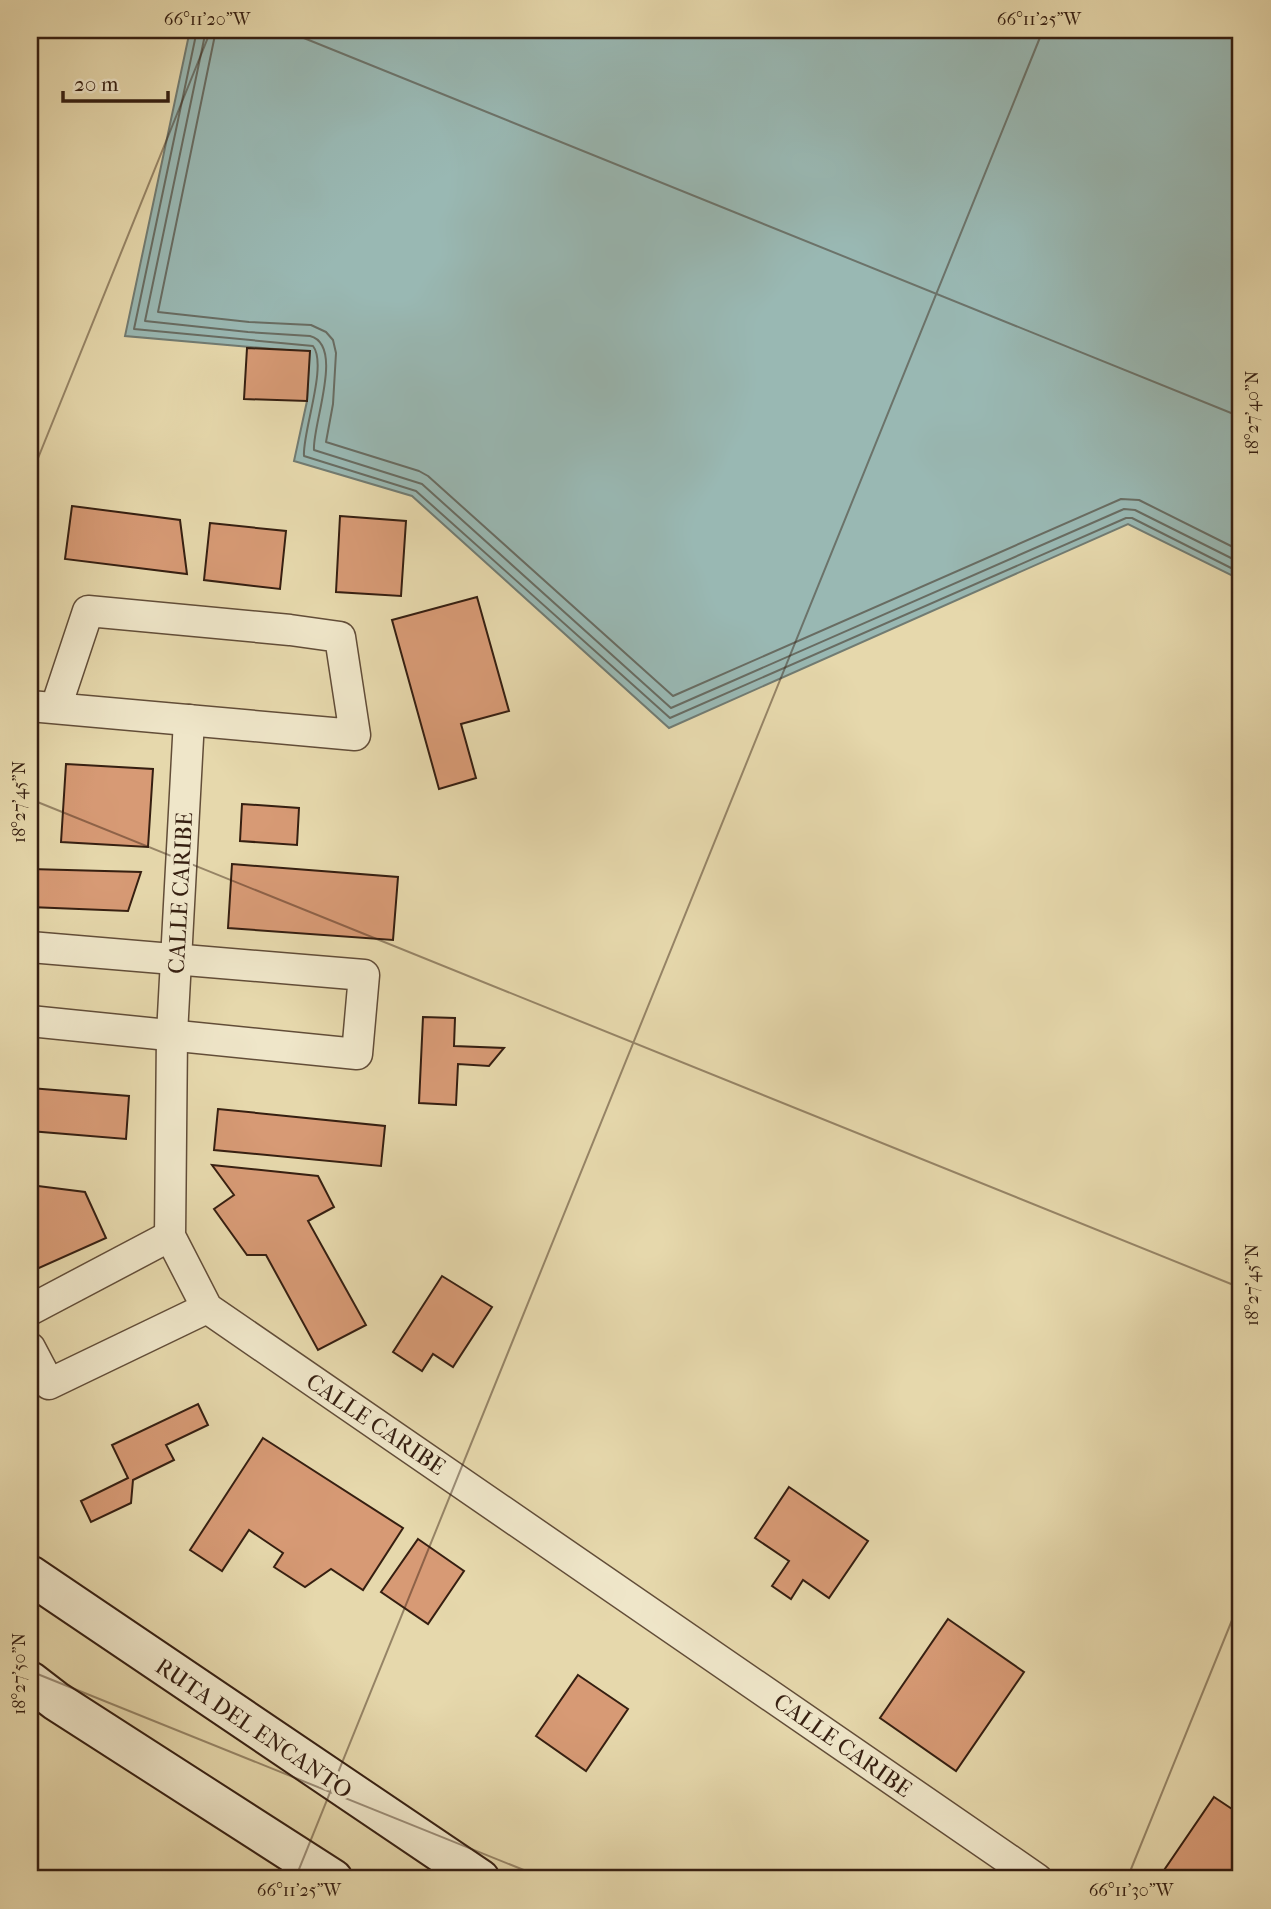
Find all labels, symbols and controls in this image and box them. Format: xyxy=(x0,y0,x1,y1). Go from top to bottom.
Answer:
text: 66°11'20"W xyxy=(164,9,252,30)
text: 66°11'25"W xyxy=(997,9,1083,30)
scale bar xyxy=(63,60,168,104)
text: 20 m xyxy=(74,72,119,96)
text: 18°27'40"N xyxy=(1242,370,1263,456)
text: 18°27'45"N xyxy=(9,760,30,843)
street label: CALLE CARIBE xyxy=(163,811,198,975)
text: 18°27'45"N xyxy=(1242,1243,1263,1326)
street label: CALLE CARIBE xyxy=(301,1368,450,1481)
text: 18°27'50"N xyxy=(9,1633,30,1715)
street label: RUTA DEL ENCANTO xyxy=(150,1653,357,1804)
street label: CALLE CARIBE xyxy=(769,1688,917,1803)
text: 66°11'25"W xyxy=(257,1880,343,1901)
text: 66°11'30"W xyxy=(1089,1880,1175,1901)

